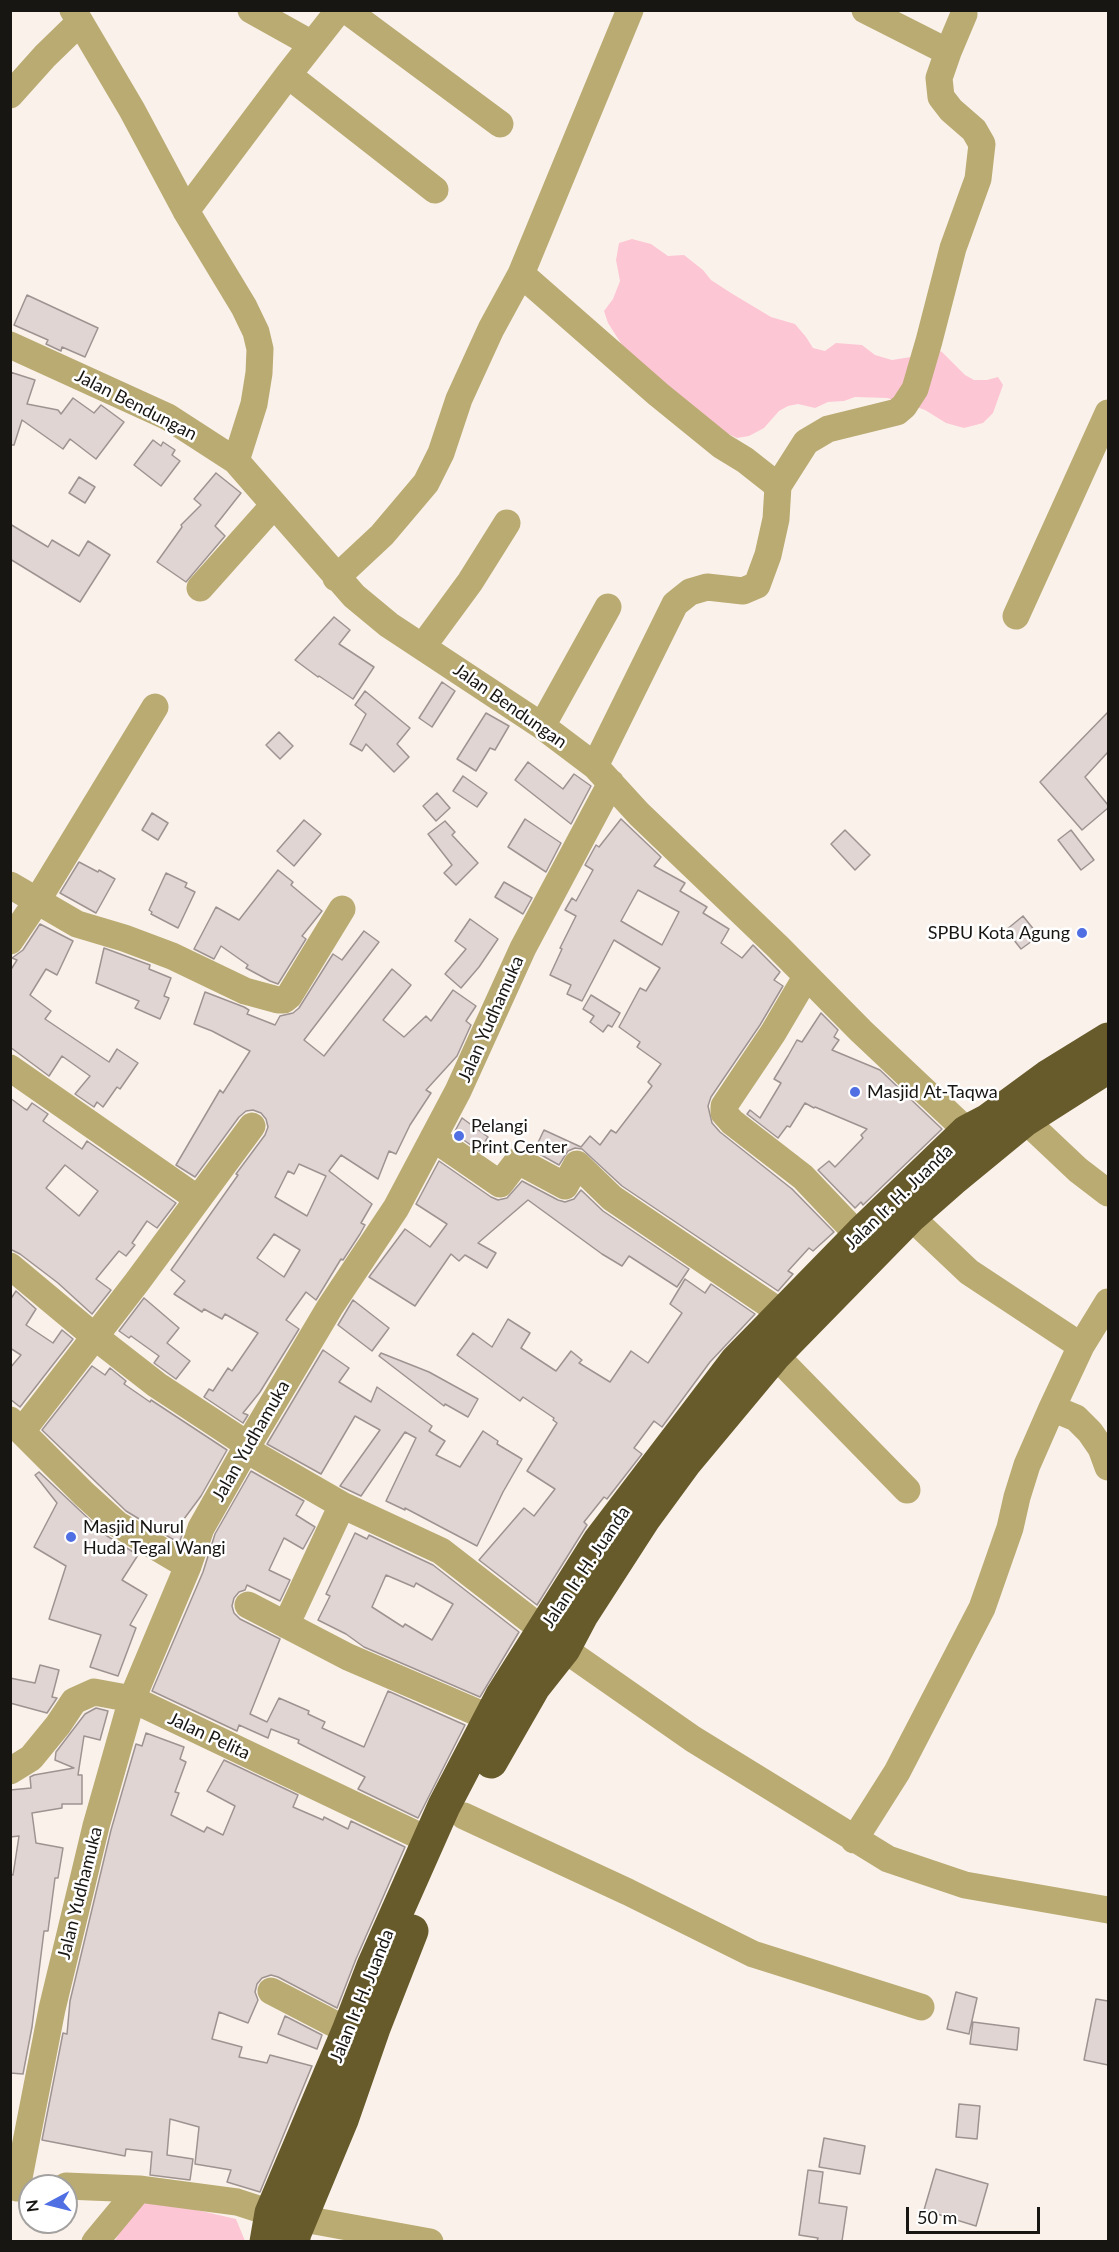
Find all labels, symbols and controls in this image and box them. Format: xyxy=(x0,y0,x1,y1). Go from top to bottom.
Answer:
street label: Jalan Bendungan xyxy=(72,365,200,445)
street label: Jalan Bendungan xyxy=(449,659,571,753)
place label: SPBU Kota Agung xyxy=(928,922,1070,944)
marker: SPBU Kota Agung xyxy=(1075,926,1089,940)
street label: Jalan Yudhamuka xyxy=(454,953,528,1085)
place label: Masjid At-Taqwa xyxy=(867,1081,998,1103)
marker: Masjid At-Taqwa xyxy=(848,1085,862,1099)
place label: Pelangi Print Center xyxy=(471,1115,567,1158)
marker: Pelangi Print Center xyxy=(452,1129,466,1143)
street label: Jalan Ir. H. Juanda xyxy=(841,1140,957,1254)
street label: Jalan Yudhamuka xyxy=(208,1377,294,1505)
street label: Jalan Ir. H. Juanda xyxy=(537,1502,635,1632)
place label: Masjid Nurul Huda Tegal Wangi xyxy=(83,1516,226,1558)
marker: Masjid Nurul Huda Tegal Wangi xyxy=(64,1530,78,1544)
street label: Jalan Pelita xyxy=(165,1708,253,1764)
street label: Jalan Yudhamuka xyxy=(53,1825,107,1961)
street label: Jalan Ir. H. Juanda xyxy=(325,1926,399,2066)
north arrow xyxy=(18,2174,78,2234)
scale bar xyxy=(909,2195,1042,2233)
text: N xyxy=(21,2199,42,2213)
text: 50 m xyxy=(917,2206,957,2228)

